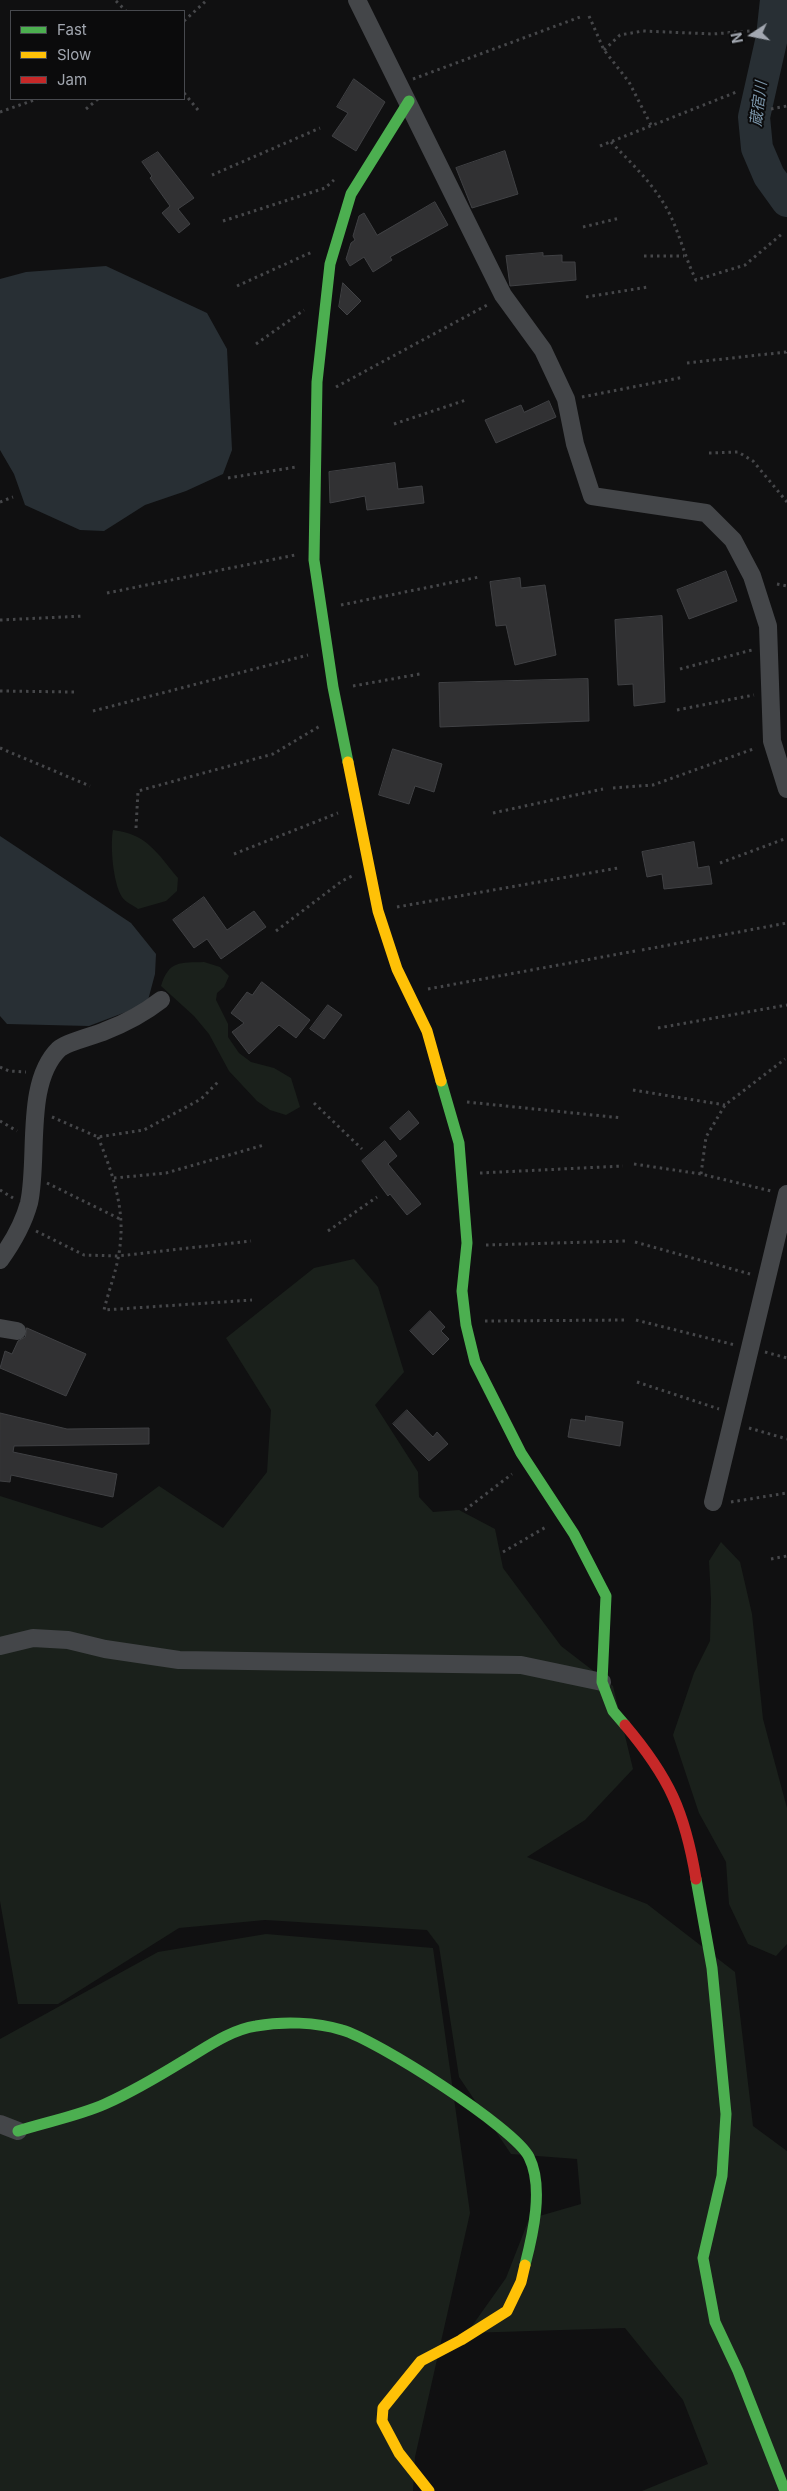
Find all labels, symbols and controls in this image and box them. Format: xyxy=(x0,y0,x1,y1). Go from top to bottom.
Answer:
legend xyxy=(10,10,185,100)
north arrow xyxy=(727,10,777,60)
text: Fast xyxy=(57,20,87,39)
text: N xyxy=(727,31,746,45)
text: Slow xyxy=(57,45,91,64)
text: Jam xyxy=(57,70,87,89)
water label: 蔵宿川 xyxy=(747,81,771,127)

